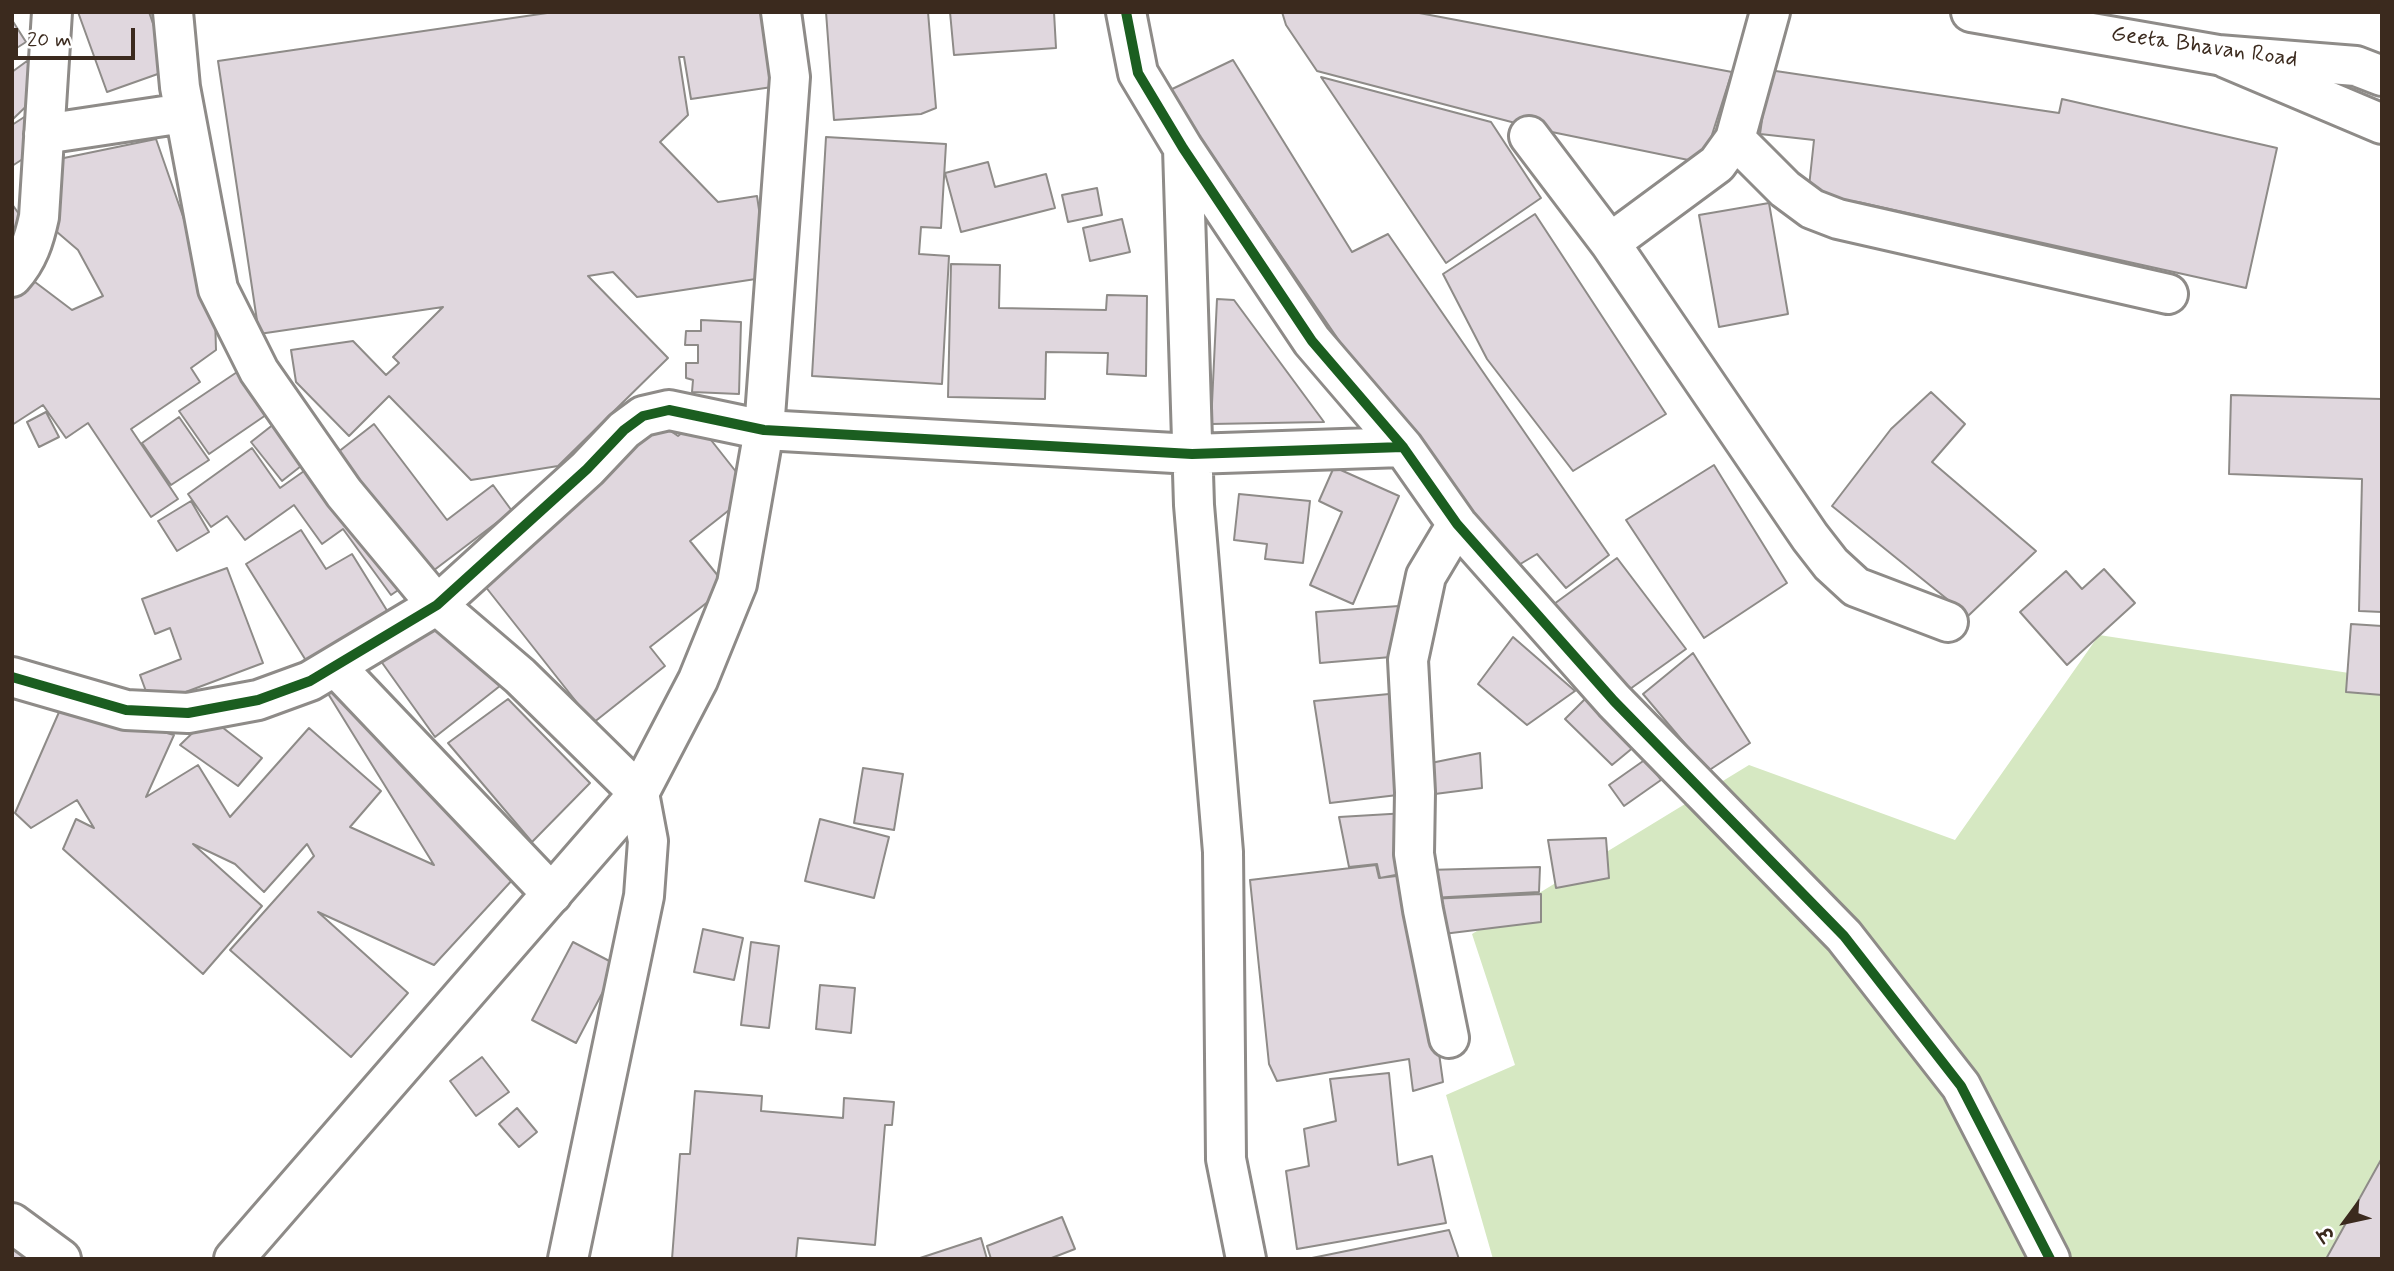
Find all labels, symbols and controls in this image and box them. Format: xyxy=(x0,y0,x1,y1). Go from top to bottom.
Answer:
scale bar xyxy=(18,14,138,58)
street label: Geeta Bhavan Road xyxy=(2109,21,2299,75)
text: 20 m xyxy=(27,26,72,54)
north arrow xyxy=(2310,1187,2380,1257)
text: उ xyxy=(2313,1222,2341,1246)

